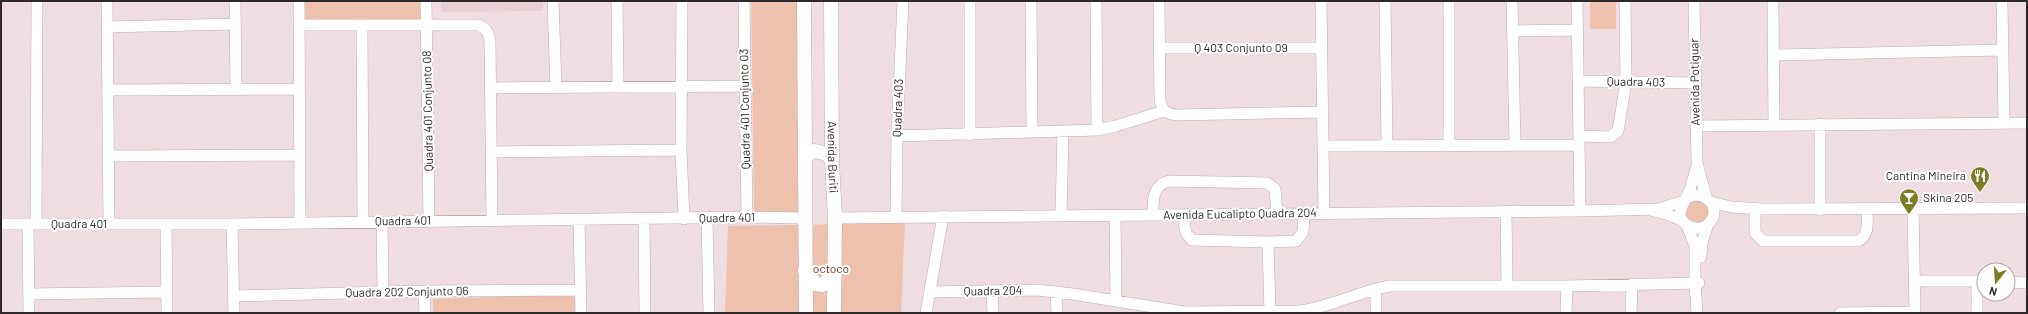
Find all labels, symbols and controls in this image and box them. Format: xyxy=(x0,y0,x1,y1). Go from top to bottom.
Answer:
street label: Avenida Potiguar xyxy=(1686,37,1702,126)
street label: Q 403 Conjunto 09 xyxy=(1194,40,1288,54)
street label: Quadra 401 Conjunto 03 xyxy=(736,49,752,170)
street label: Quadra 401 Conjunto 08 xyxy=(419,50,435,172)
street label: Quadra 403 xyxy=(1607,73,1665,89)
street label: Quadra 403 xyxy=(889,78,905,137)
street label: Avenida Buriti xyxy=(826,121,842,193)
restaurant icon: Cantina Mineira xyxy=(1969,165,1991,193)
place label: Cantina Mineira xyxy=(1886,168,1966,182)
bar icon: Skina 205 xyxy=(1898,187,1920,215)
place label: Skina 205 xyxy=(1923,190,1973,204)
street label: Avenida Eucalipto Quadra 204 xyxy=(1163,205,1317,221)
street label: Quadra 401 xyxy=(699,210,755,224)
street label: Quadra 401 xyxy=(375,213,431,227)
street label: Quadra 401 xyxy=(51,216,107,230)
park label: octoco xyxy=(813,261,849,275)
north arrow xyxy=(1976,262,2016,302)
street label: Quadra 204 xyxy=(963,282,1022,298)
street label: Quadra 202 Conjunto 06 xyxy=(345,283,469,299)
text: N xyxy=(1988,285,1998,299)

